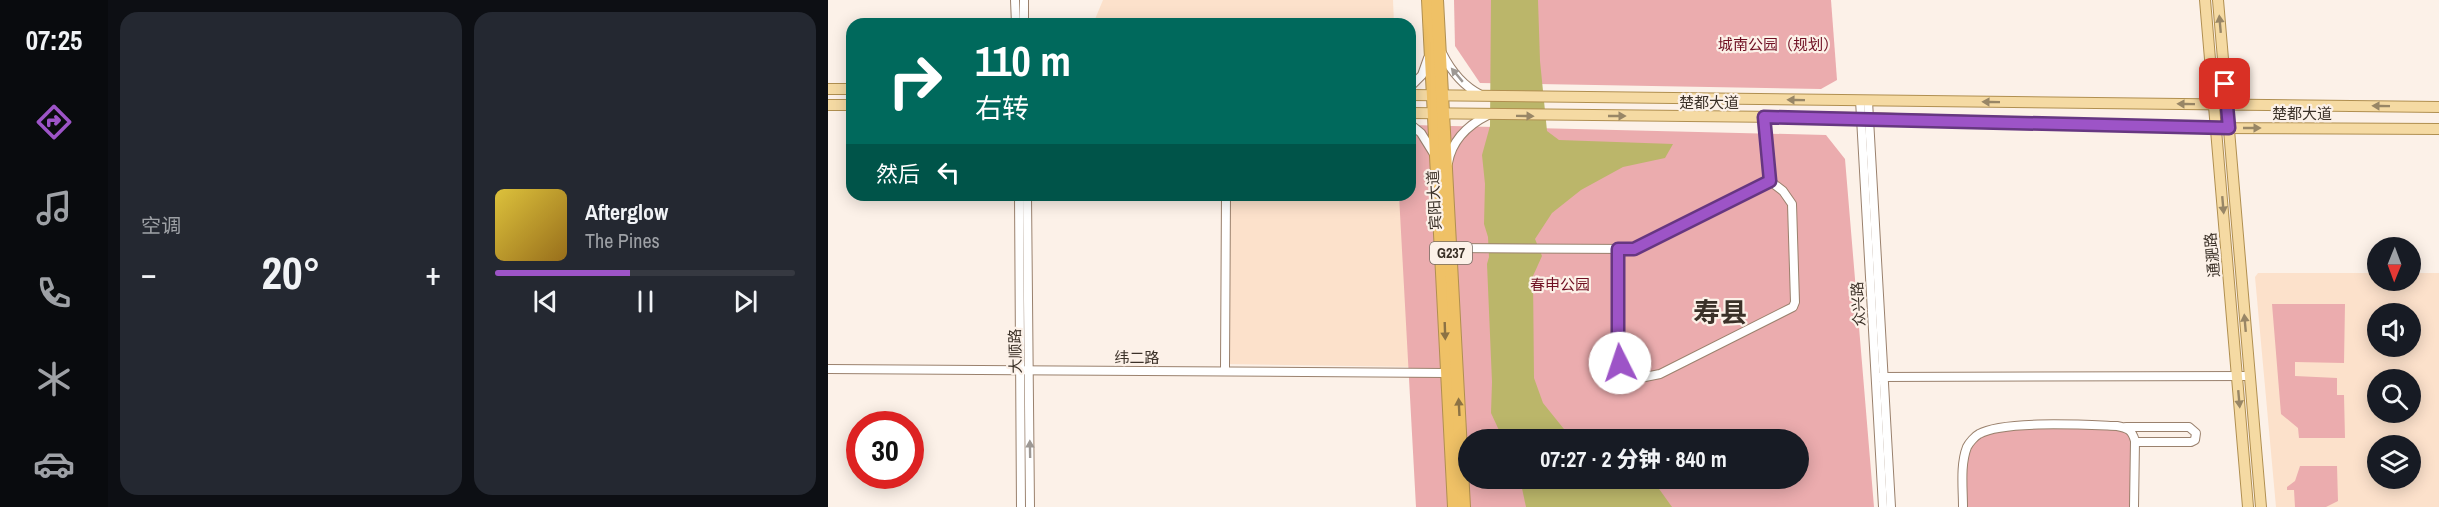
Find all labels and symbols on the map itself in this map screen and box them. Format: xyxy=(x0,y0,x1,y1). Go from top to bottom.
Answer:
one-way arrow xyxy=(2215,15,2225,34)
park label: 城南公园（规划） xyxy=(1718,34,1838,55)
pin xyxy=(2199,58,2250,109)
one-way arrow xyxy=(1451,68,1464,83)
street label: 楚都大道 xyxy=(1679,92,1739,113)
one-way arrow xyxy=(1786,95,1805,104)
one-way arrow xyxy=(1981,97,2000,107)
one-way arrow xyxy=(2176,99,2195,109)
one-way arrow xyxy=(2371,102,2390,111)
street label: 楚都大道 xyxy=(2272,103,2332,124)
one-way arrow xyxy=(1515,111,1534,120)
one-way arrow xyxy=(1607,111,1626,121)
one-way arrow xyxy=(2243,123,2262,133)
street label: 宾阳大道 xyxy=(1422,169,1446,231)
one-way arrow xyxy=(2218,195,2228,214)
street label: 通淝路 xyxy=(2200,232,2224,278)
north arrow xyxy=(2367,237,2421,291)
road number: G237 xyxy=(1430,242,1472,264)
park label: 春申公园 xyxy=(1530,274,1590,295)
street label: 众兴路 xyxy=(1846,281,1870,327)
district label: 寿县 xyxy=(1693,294,1747,330)
one-way arrow xyxy=(2240,314,2250,333)
one-way arrow xyxy=(1440,322,1449,341)
street label: 大顺路 xyxy=(1004,328,1026,374)
position arrow xyxy=(1588,331,1652,395)
street label: 纬二路 xyxy=(1114,347,1160,368)
one-way arrow xyxy=(2234,390,2244,409)
one-way arrow xyxy=(1455,397,1464,416)
speed limit sign: 30 xyxy=(846,411,924,489)
one-way arrow xyxy=(1025,439,1034,458)

